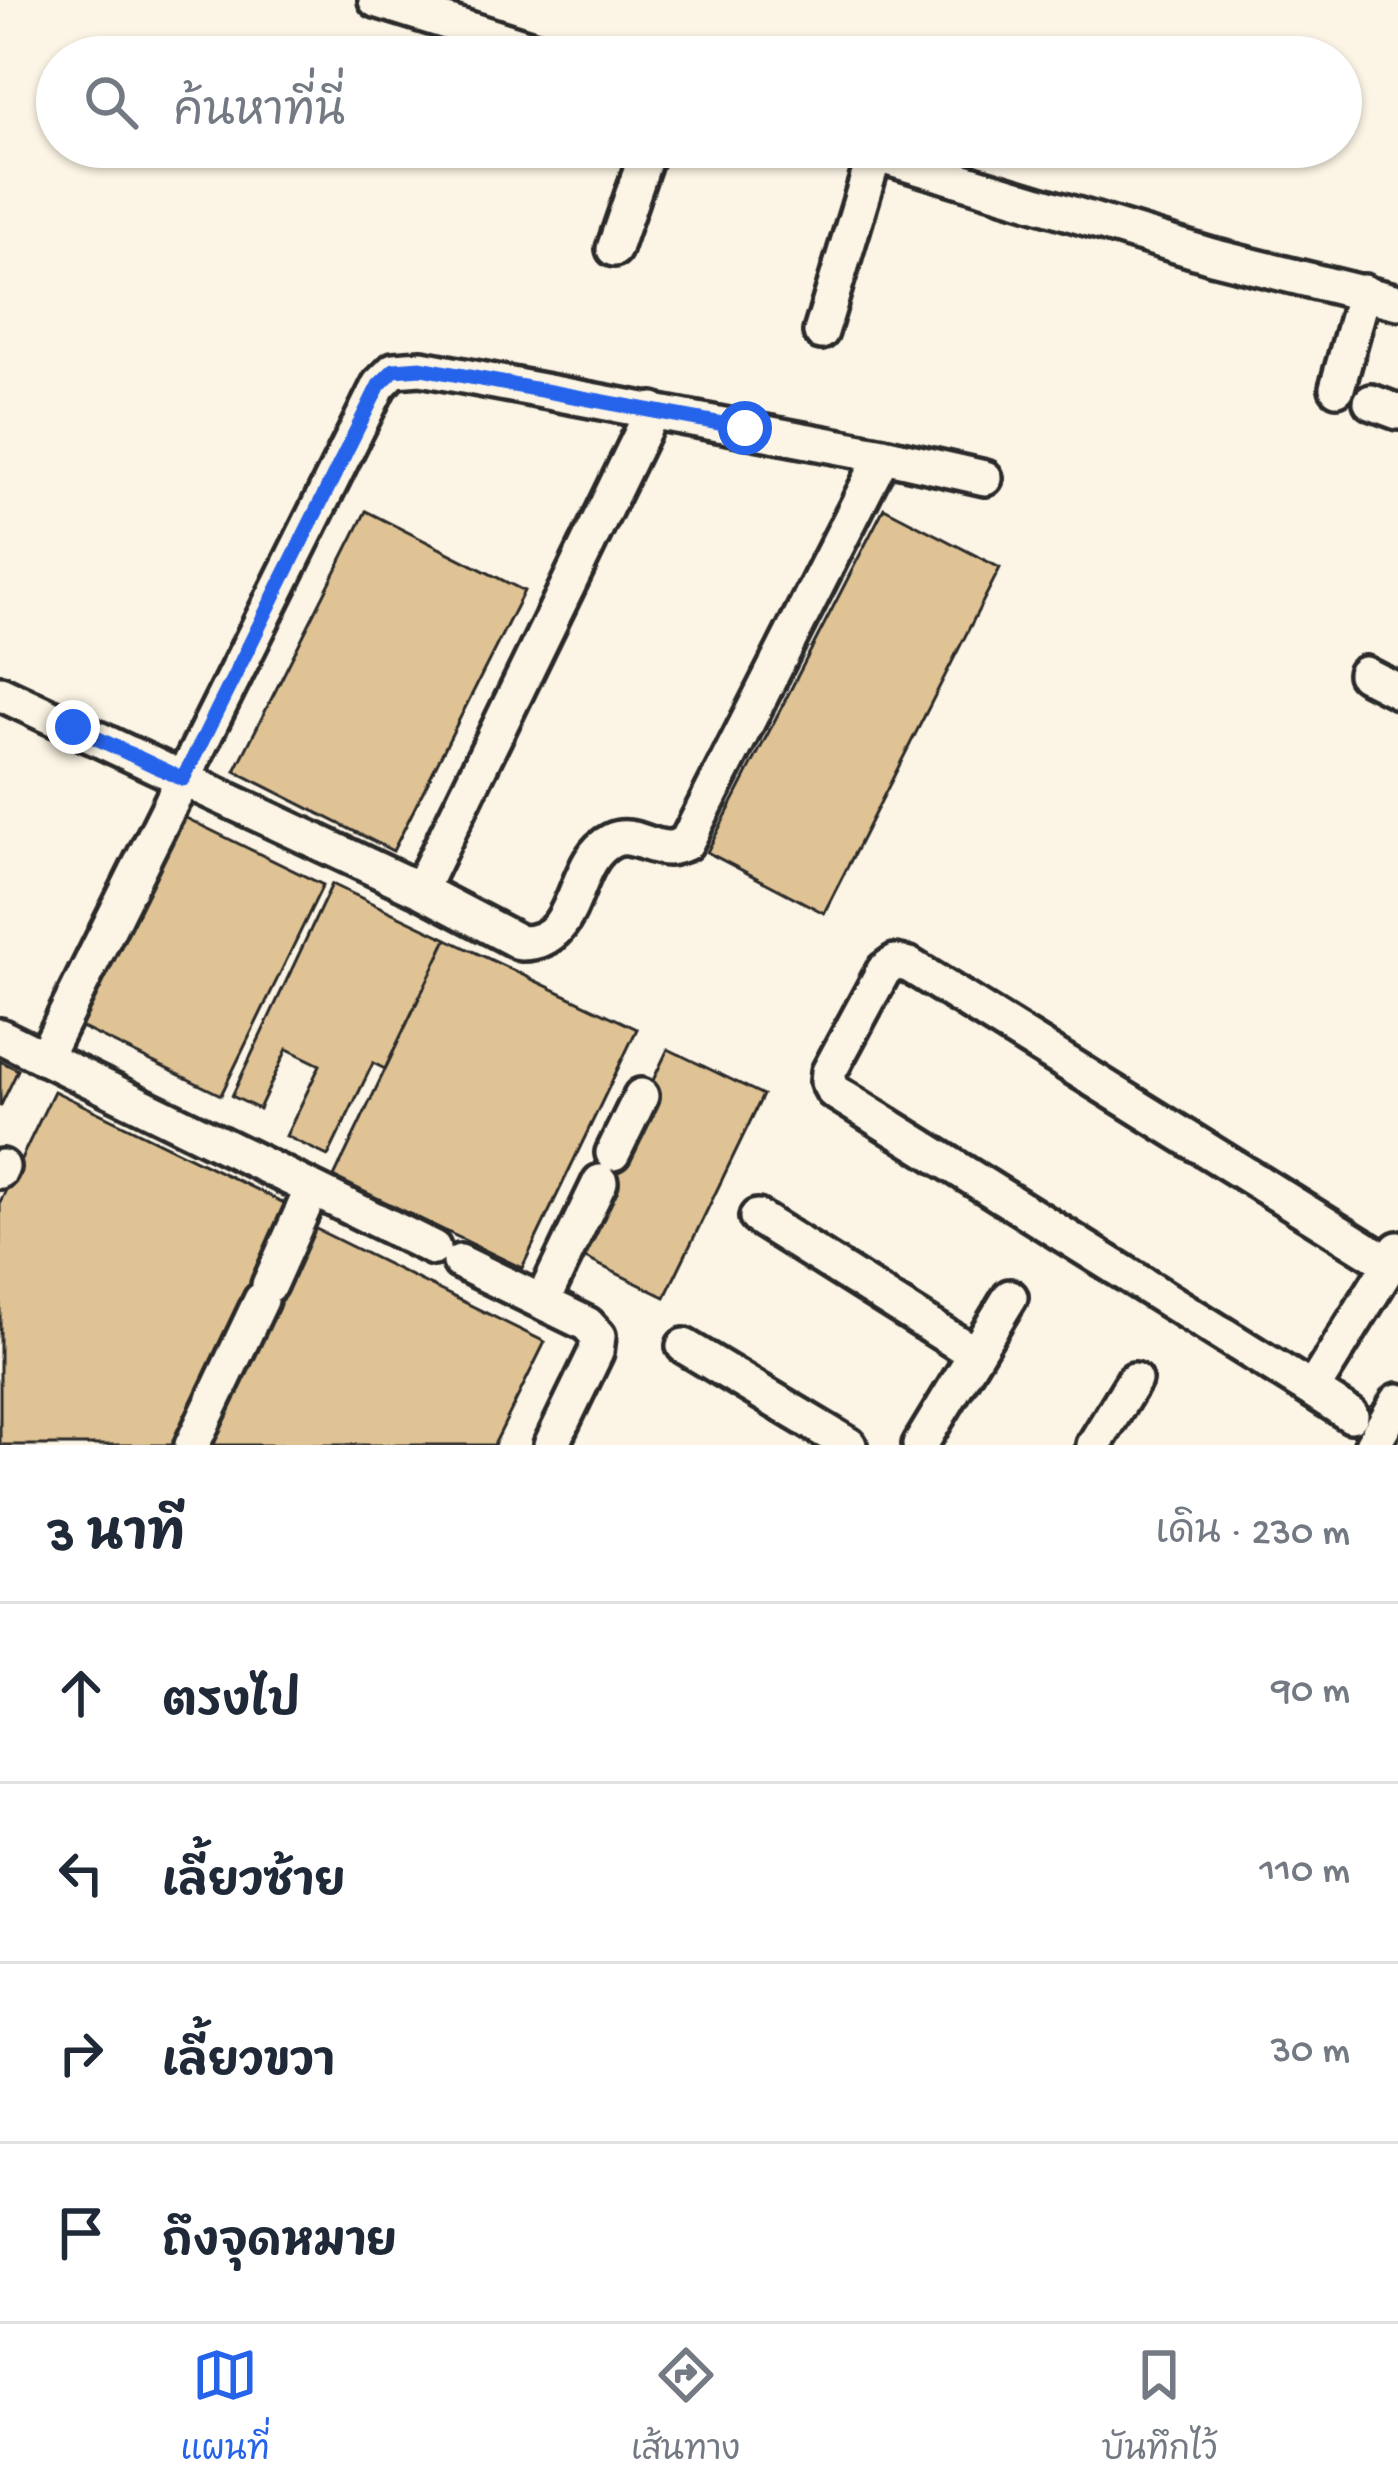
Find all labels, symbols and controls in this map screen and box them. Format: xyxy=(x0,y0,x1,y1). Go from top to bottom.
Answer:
search box xyxy=(36,36,1362,168)
icon: search xyxy=(78,69,144,135)
text: ค้นหาที่นี่ xyxy=(174,89,345,142)
route start xyxy=(718,401,772,455)
route end xyxy=(46,700,100,754)
text: 3 นาที xyxy=(48,1509,185,1569)
text: เดิน · 230 m xyxy=(1156,1512,1350,1558)
icon: ahead xyxy=(48,1660,114,1726)
text: 90 m xyxy=(1271,1670,1350,1716)
text: ตรงไป xyxy=(162,1679,300,1732)
icon: left xyxy=(48,1840,114,1906)
text: 110 m xyxy=(1259,1850,1350,1896)
text: เลี้ยวซ้าย xyxy=(162,1859,345,1912)
icon: right xyxy=(48,2020,114,2086)
text: 30 m xyxy=(1271,2030,1350,2076)
text: เลี้ยวขวา xyxy=(162,2039,335,2092)
icon: arrive xyxy=(48,2200,114,2266)
text: ถึงจุดหมาย xyxy=(162,2219,397,2272)
tab: แผนที่ xyxy=(181,2342,270,2472)
tab: เส้นทาง xyxy=(631,2342,740,2472)
tab: บันทึกไว้ xyxy=(1101,2342,1217,2472)

